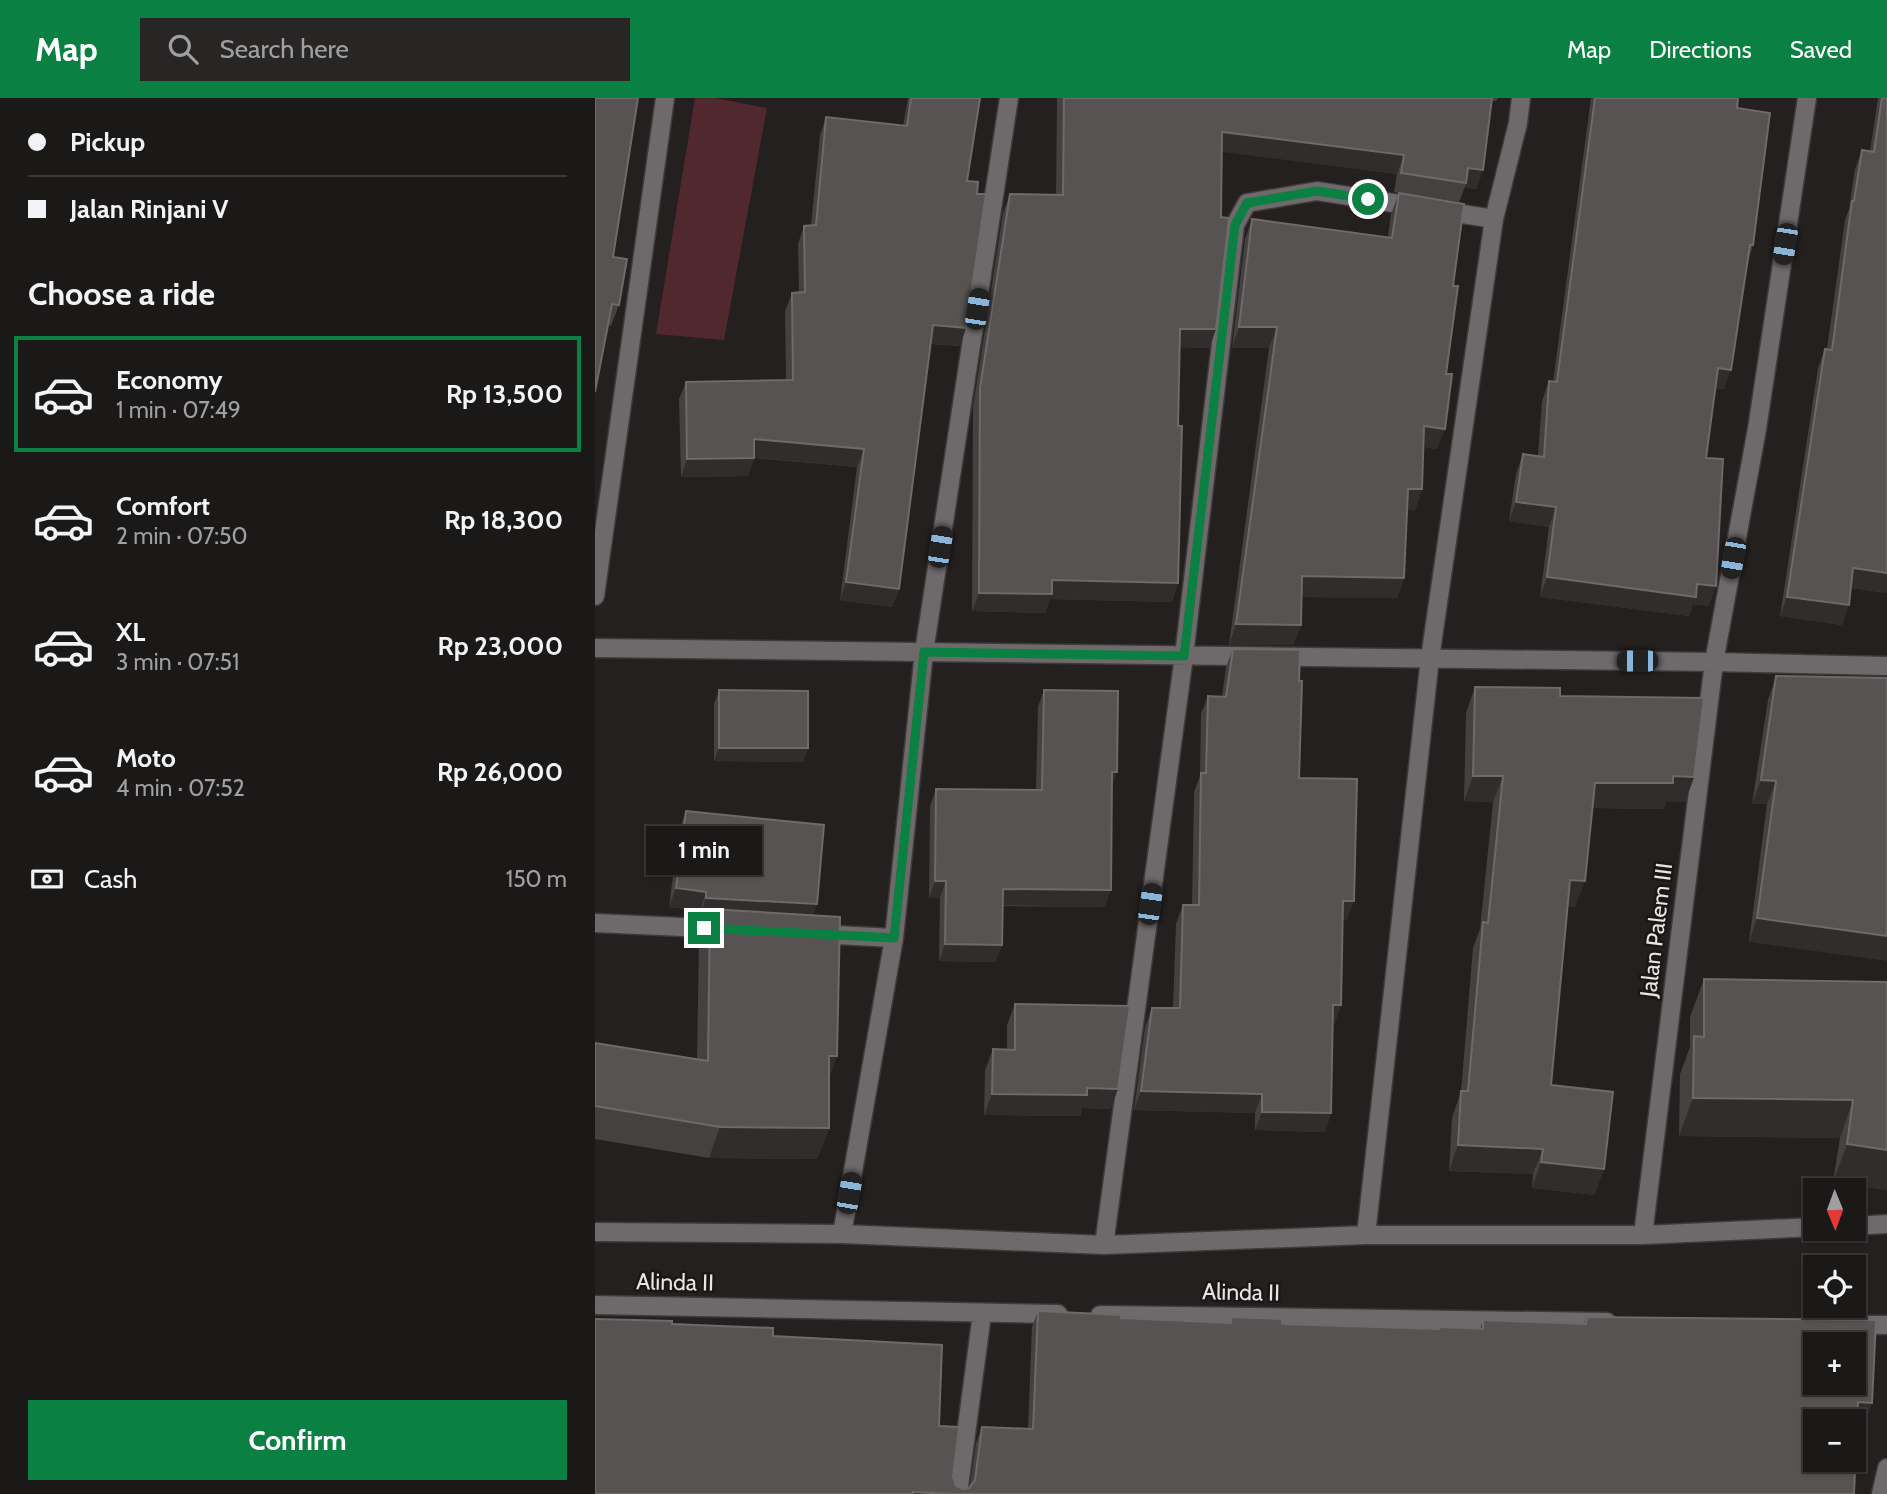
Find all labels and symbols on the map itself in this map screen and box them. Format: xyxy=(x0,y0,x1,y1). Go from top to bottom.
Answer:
route start xyxy=(1352,183,1384,215)
car xyxy=(1772,222,1799,266)
car xyxy=(964,287,991,331)
car xyxy=(927,525,954,569)
car xyxy=(1720,535,1747,581)
car xyxy=(1617,651,1659,672)
callout: 1 min xyxy=(646,826,762,876)
street label: Jalan Palem III xyxy=(1634,861,1678,1000)
car xyxy=(1137,882,1164,926)
route end xyxy=(688,912,720,944)
car xyxy=(836,1170,863,1216)
north arrow xyxy=(1803,1178,1865,1241)
street label: Alinda II xyxy=(636,1267,714,1297)
street label: Alinda II xyxy=(1202,1277,1280,1307)

